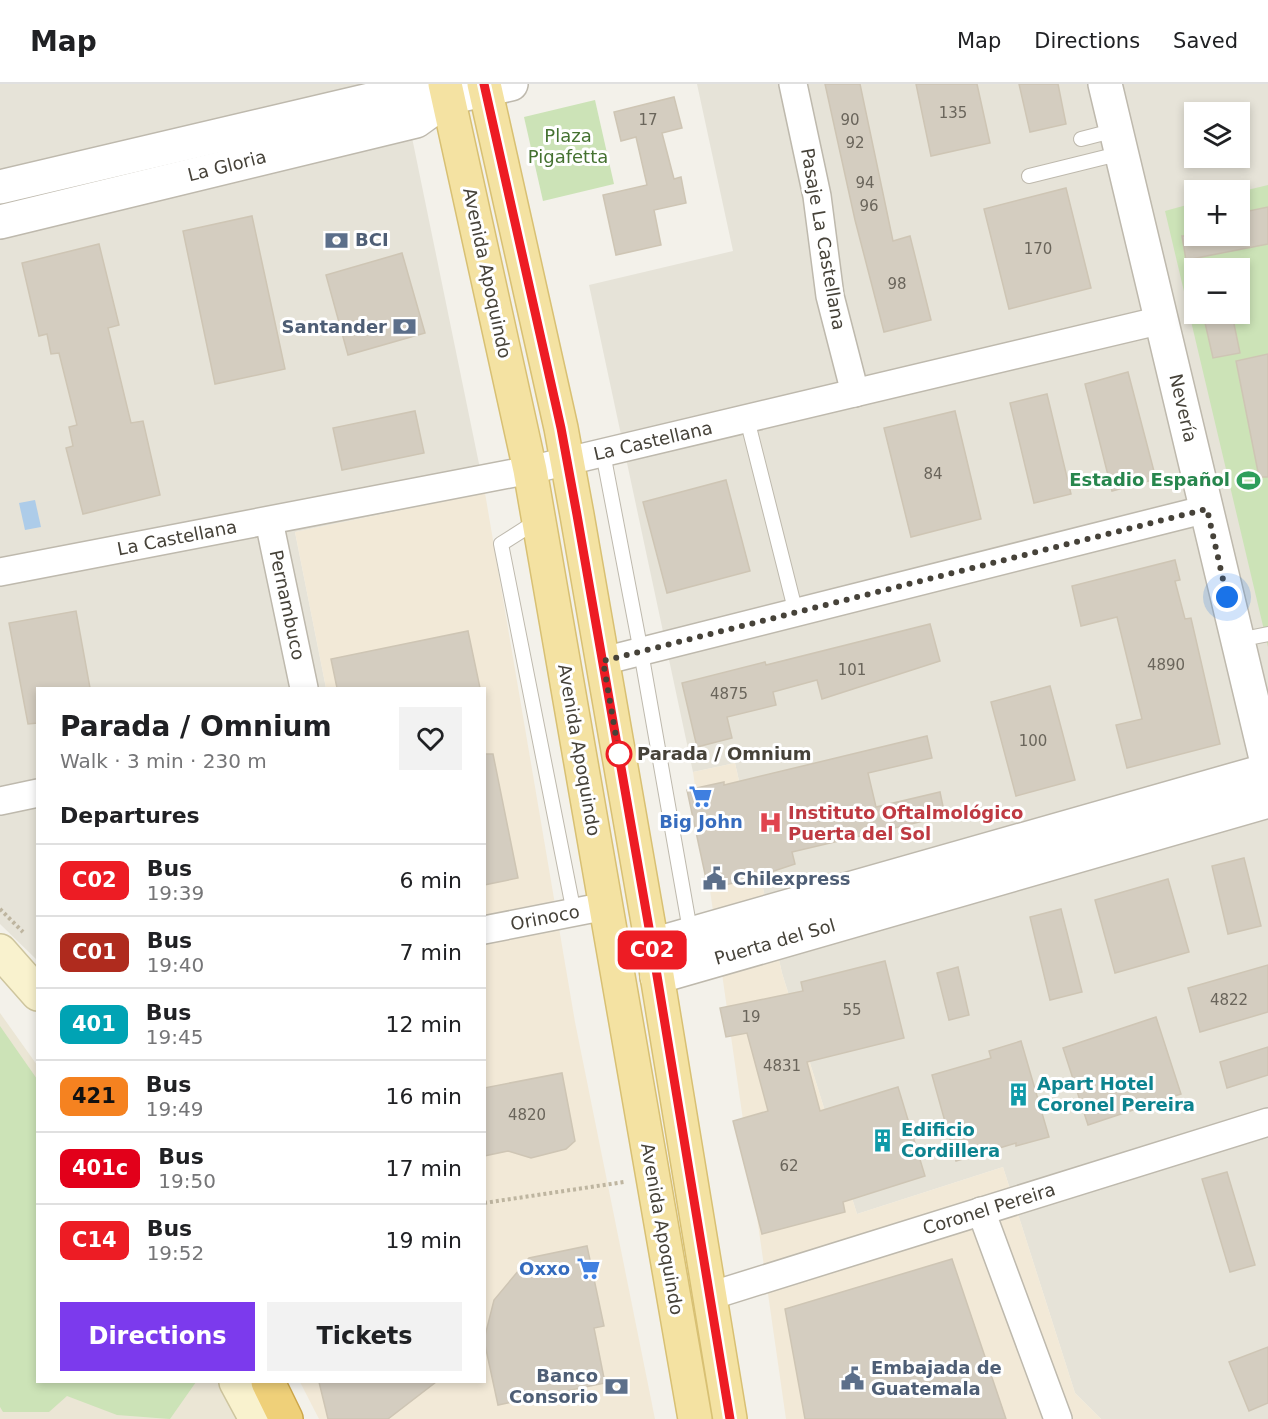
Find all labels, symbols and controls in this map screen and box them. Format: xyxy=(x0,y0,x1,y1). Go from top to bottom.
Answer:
text: Map xyxy=(30,25,97,58)
text: Map xyxy=(957,29,1001,53)
text: Directions xyxy=(1034,29,1140,53)
text: Saved xyxy=(1173,29,1238,53)
map controls xyxy=(1184,102,1250,324)
button: layers xyxy=(1184,102,1250,168)
house number: 135 xyxy=(939,104,967,122)
house number: 17 xyxy=(638,111,658,129)
house number: 90 xyxy=(840,111,860,129)
park label: Plaza Pigafetta xyxy=(528,125,608,167)
house number: 92 xyxy=(845,134,865,152)
street label: La Gloria xyxy=(185,146,268,185)
street label: Pasaje La Castellana xyxy=(797,146,850,332)
house number: 94 xyxy=(855,174,875,192)
button: + xyxy=(1184,180,1250,246)
street label: Avenida Apoquindo xyxy=(459,186,516,360)
house number: 96 xyxy=(859,197,879,215)
bank icon: BCI xyxy=(324,227,350,253)
place label: BCI xyxy=(355,229,389,250)
house number: 170 xyxy=(1024,240,1052,258)
button: − xyxy=(1184,258,1250,324)
house number: 98 xyxy=(887,275,907,293)
bank icon: Santander xyxy=(392,314,418,340)
place label: Santander xyxy=(282,316,387,337)
street label: Nevería xyxy=(1165,372,1202,444)
street label: La Castellana xyxy=(591,417,714,464)
house number: 84 xyxy=(923,465,943,483)
sports icon: Estadio Español xyxy=(1235,467,1261,493)
place label: Estadio Español xyxy=(1069,469,1230,490)
street label: La Castellana xyxy=(115,516,238,559)
street label: Pernambuco xyxy=(266,548,309,662)
your location xyxy=(1212,582,1242,612)
house number: 4890 xyxy=(1147,656,1185,674)
house number: 101 xyxy=(838,661,866,679)
street label: Avenida Apoquindo xyxy=(554,662,605,837)
house number: 4875 xyxy=(710,685,748,703)
button: heart xyxy=(399,707,462,770)
text: Parada / Omnium xyxy=(60,710,332,743)
house number: 100 xyxy=(1019,732,1047,750)
marker: Parada / Omnium xyxy=(606,741,632,767)
place label: Parada / Omnium xyxy=(637,743,812,764)
text: Walk · 3 min · 230 m xyxy=(60,749,267,773)
supermarket icon: Big John xyxy=(688,783,714,809)
place label: Instituto Oftalmológico Puerta del Sol xyxy=(788,802,1023,844)
text: Departures xyxy=(60,803,200,828)
hospital icon: Instituto Oftalmológico Puerta del Sol xyxy=(757,810,783,836)
place label: Big John xyxy=(659,811,743,832)
text: Bus xyxy=(147,856,192,881)
public building icon: Chilexpress xyxy=(702,866,728,892)
text: C02 xyxy=(72,868,117,892)
text: 6 min xyxy=(400,868,462,893)
place label: Chilexpress xyxy=(733,868,851,889)
text: 19:39 xyxy=(147,881,204,905)
street label: Orinoco xyxy=(509,901,581,934)
street label: Puerta del Sol xyxy=(712,914,838,969)
text: Bus xyxy=(147,928,192,953)
line badge: C02 xyxy=(618,930,686,970)
text: C02 xyxy=(630,938,674,962)
text: C01 xyxy=(72,940,117,964)
text: 7 min xyxy=(400,940,462,965)
text: 19:40 xyxy=(147,953,204,977)
house number: 4822 xyxy=(1210,991,1248,1009)
text: Bus xyxy=(146,1000,191,1025)
house number: 55 xyxy=(842,1001,862,1019)
house number: 19 xyxy=(741,1008,761,1026)
text: 401 xyxy=(72,1012,116,1036)
text: 12 min xyxy=(386,1012,462,1037)
text: 19:45 xyxy=(146,1025,203,1049)
house number: 4831 xyxy=(763,1057,801,1075)
text: Bus xyxy=(146,1072,191,1097)
place label: Apart Hotel Coronel Pereira xyxy=(1037,1073,1195,1115)
building icon: Apart Hotel Coronel Pereira xyxy=(1006,1081,1032,1107)
text: 421 xyxy=(72,1084,116,1108)
text: 16 min xyxy=(386,1084,462,1109)
text: 19:49 xyxy=(146,1097,203,1121)
house number: 4820 xyxy=(508,1106,546,1124)
place label: Edificio Cordillera xyxy=(901,1119,1000,1161)
building icon: Edificio Cordillera xyxy=(870,1127,896,1153)
street label: Avenida Apoquindo xyxy=(637,1141,688,1316)
text: Bus xyxy=(158,1144,204,1169)
text: 401c xyxy=(72,1156,128,1180)
text: 17 min xyxy=(386,1156,462,1181)
house number: 62 xyxy=(779,1157,799,1175)
text: 19:50 xyxy=(158,1169,216,1193)
street label: Coronel Pereira xyxy=(920,1178,1058,1239)
text: Bus xyxy=(147,1216,192,1241)
text: C14 xyxy=(72,1228,117,1252)
text: 19 min xyxy=(386,1228,462,1253)
text: 19:52 xyxy=(147,1241,204,1265)
supermarket icon: Oxxo xyxy=(575,1256,601,1282)
place label: Oxxo xyxy=(519,1258,570,1279)
button: Directions xyxy=(60,1302,255,1371)
button: Tickets xyxy=(267,1302,462,1371)
place label: Embajada de Guatemala xyxy=(871,1357,1002,1399)
place label: Banco Consorio xyxy=(509,1365,598,1407)
public building icon: Embajada de Guatemala xyxy=(840,1365,866,1391)
bank icon: Banco Consorio xyxy=(603,1373,629,1399)

